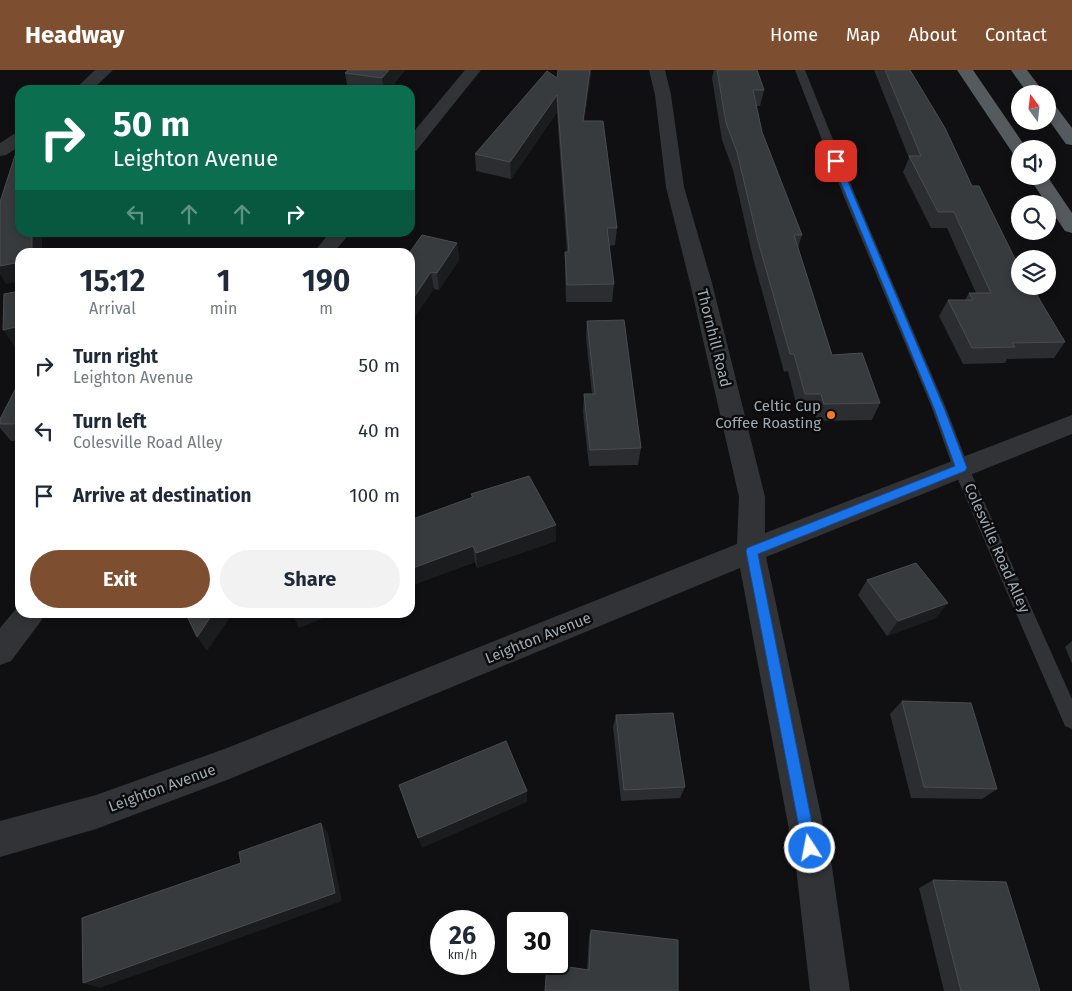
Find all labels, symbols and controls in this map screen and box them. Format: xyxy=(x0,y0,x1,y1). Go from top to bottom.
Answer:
text: Headway xyxy=(25,21,124,49)
text: Home xyxy=(770,24,818,46)
text: Map xyxy=(846,24,880,46)
text: About xyxy=(908,24,957,46)
text: Contact xyxy=(985,24,1047,46)
north arrow xyxy=(1011,85,1056,130)
map controls xyxy=(1011,85,1056,295)
text: 50 m xyxy=(113,103,190,145)
icon: right xyxy=(30,105,95,170)
pin xyxy=(815,140,857,182)
button: sound xyxy=(1011,140,1056,185)
text: Leighton Avenue xyxy=(113,145,278,172)
icon: arrive xyxy=(822,147,850,175)
button: search xyxy=(1011,195,1056,240)
icon: left xyxy=(122,200,150,228)
icon: ahead xyxy=(175,200,203,228)
icon: ahead xyxy=(228,200,256,228)
icon: right xyxy=(281,200,309,228)
button: layers xyxy=(1011,250,1056,295)
text: 15:12 xyxy=(80,263,145,299)
text: 1 xyxy=(217,263,231,299)
text: 190 xyxy=(302,263,350,299)
street label: Thornhill Road xyxy=(693,287,735,389)
text: Arrival xyxy=(89,299,136,318)
text: min xyxy=(210,299,237,318)
text: m xyxy=(319,299,333,318)
text: Turn right xyxy=(73,345,158,368)
icon: right xyxy=(30,352,58,380)
text: 50 m xyxy=(359,354,400,377)
text: Leighton Avenue xyxy=(73,368,193,387)
place label: Celtic Cup Coffee Roasting xyxy=(715,397,821,432)
marker: Celtic Cup Coffee Roasting xyxy=(825,409,837,421)
text: Turn left xyxy=(73,410,147,433)
icon: left xyxy=(30,417,58,445)
text: 40 m xyxy=(358,419,400,442)
text: Colesville Road Alley xyxy=(73,433,222,452)
street label: Colesville Road Alley xyxy=(960,480,1034,616)
icon: arrive xyxy=(30,482,58,510)
text: Arrive at destination xyxy=(73,484,252,507)
text: 100 m xyxy=(349,484,400,507)
button: Exit xyxy=(30,550,210,608)
button: Share xyxy=(220,550,400,608)
street label: Leighton Avenue xyxy=(482,609,594,667)
street label: Leighton Avenue xyxy=(106,760,218,816)
position arrow xyxy=(783,821,835,873)
speed limit sign: 30 xyxy=(505,910,570,975)
text: 26 xyxy=(449,921,476,951)
text: km/h xyxy=(448,948,477,962)

